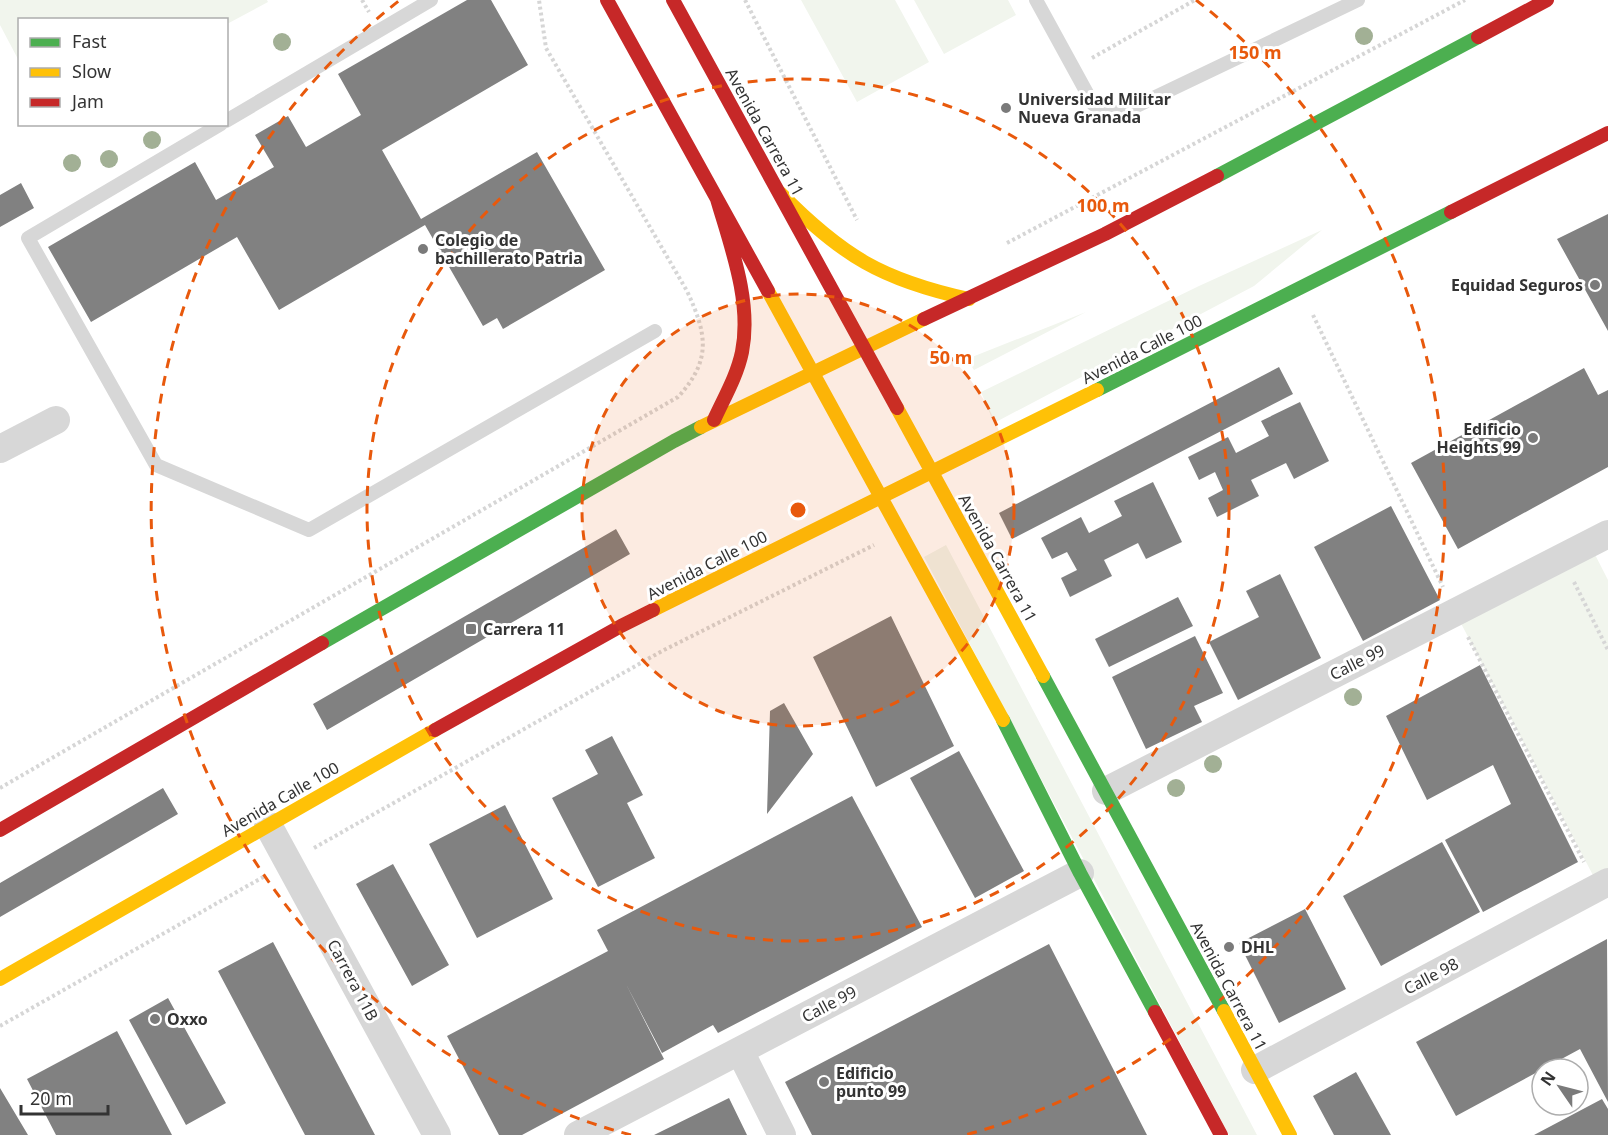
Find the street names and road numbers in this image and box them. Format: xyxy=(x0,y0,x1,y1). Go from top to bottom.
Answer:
street label: Avenida Carrera 11 xyxy=(721,64,809,200)
street label: Avenida Calle 100 xyxy=(1078,309,1206,389)
street label: Avenida Carrera 11 xyxy=(954,490,1042,626)
street label: Avenida Calle 100 xyxy=(643,525,771,605)
street label: Calle 99 xyxy=(1326,639,1388,685)
street label: Avenida Calle 100 xyxy=(217,756,343,842)
street label: Avenida Carrera 11 xyxy=(1186,918,1272,1054)
street label: Carrera 11B xyxy=(322,935,384,1025)
street label: Calle 98 xyxy=(1400,952,1462,1000)
street label: Calle 99 xyxy=(798,980,860,1028)

